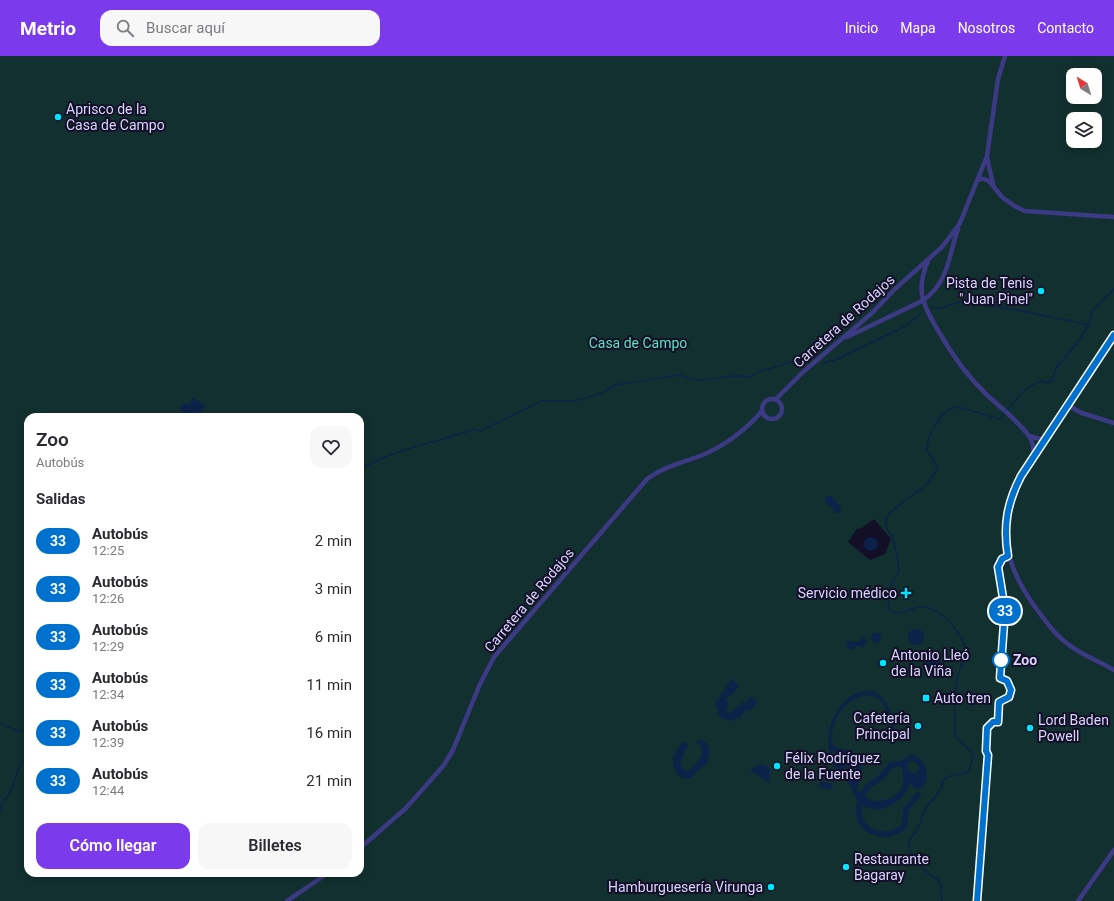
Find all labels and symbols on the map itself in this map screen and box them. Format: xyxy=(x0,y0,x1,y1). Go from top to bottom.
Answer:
north arrow xyxy=(1066,68,1102,104)
place label: Aprisco de la Casa de Campo xyxy=(66,101,165,133)
marker: Aprisco de la Casa de Campo xyxy=(53,112,63,122)
street label: Carretera de Rodajos xyxy=(790,271,898,371)
place label: Pista de Tenis "Juan Pinel" xyxy=(946,275,1033,307)
marker: Pista de Tenis "Juan Pinel" xyxy=(1036,286,1046,296)
park label: Casa de Campo xyxy=(589,335,687,351)
street label: Carretera de Rodajos xyxy=(481,545,577,655)
place label: Servicio médico xyxy=(798,585,897,601)
marker: Servicio médico xyxy=(900,587,912,599)
line badge: 33 xyxy=(987,598,1023,624)
place label: Antonio Lleó de la Viña xyxy=(891,647,969,679)
marker: Zoo xyxy=(992,651,1010,669)
place label: Zoo xyxy=(1013,652,1037,668)
marker: Antonio Lleó de la Viña xyxy=(878,658,888,668)
place label: Auto tren xyxy=(934,690,991,706)
marker: Auto tren xyxy=(921,693,931,703)
place label: Cafetería Principal xyxy=(853,710,910,742)
place label: Lord Baden Powell xyxy=(1038,712,1109,744)
marker: Cafetería Principal xyxy=(913,721,923,731)
marker: Lord Baden Powell xyxy=(1025,723,1035,733)
place label: Félix Rodríguez de la Fuente xyxy=(785,750,880,782)
marker: Félix Rodríguez de la Fuente xyxy=(772,761,782,771)
place label: Restaurante Bagaray xyxy=(854,851,929,883)
marker: Restaurante Bagaray xyxy=(841,862,851,872)
place label: Hamburguesería Virunga xyxy=(608,879,763,895)
marker: Hamburguesería Virunga xyxy=(766,882,776,892)

